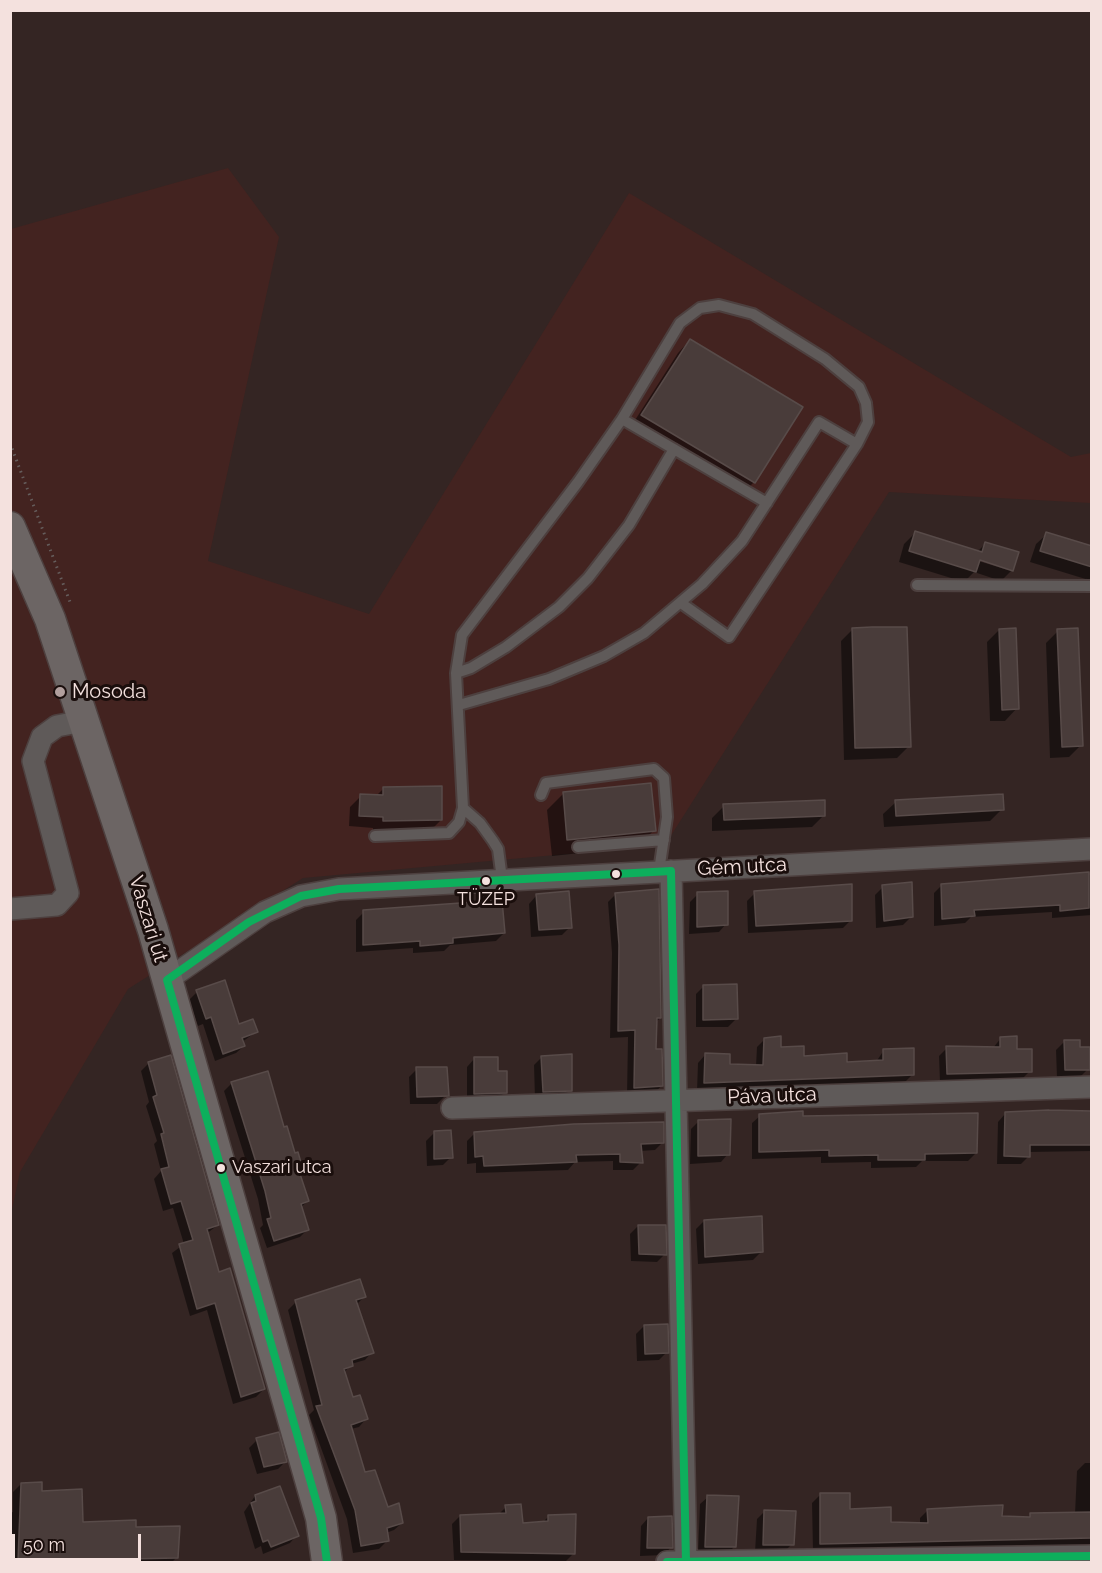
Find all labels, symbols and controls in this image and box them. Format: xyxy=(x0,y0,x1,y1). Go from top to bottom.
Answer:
place label: Mosoda xyxy=(72,680,146,704)
marker: Mosoda xyxy=(53,685,67,699)
street label: Gém utca xyxy=(697,853,787,881)
unlabelled marker xyxy=(610,868,622,880)
street label: Vaszari út xyxy=(124,873,172,965)
marker: TÜZÉP xyxy=(480,875,492,887)
place label: TÜZÉP xyxy=(457,889,515,911)
street label: Páva utca xyxy=(727,1082,817,1110)
place label: Vaszari utca xyxy=(232,1157,332,1179)
marker: Vaszari utca xyxy=(215,1162,227,1174)
scale bar xyxy=(15,1522,144,1560)
text: 50 m xyxy=(23,1534,65,1555)

